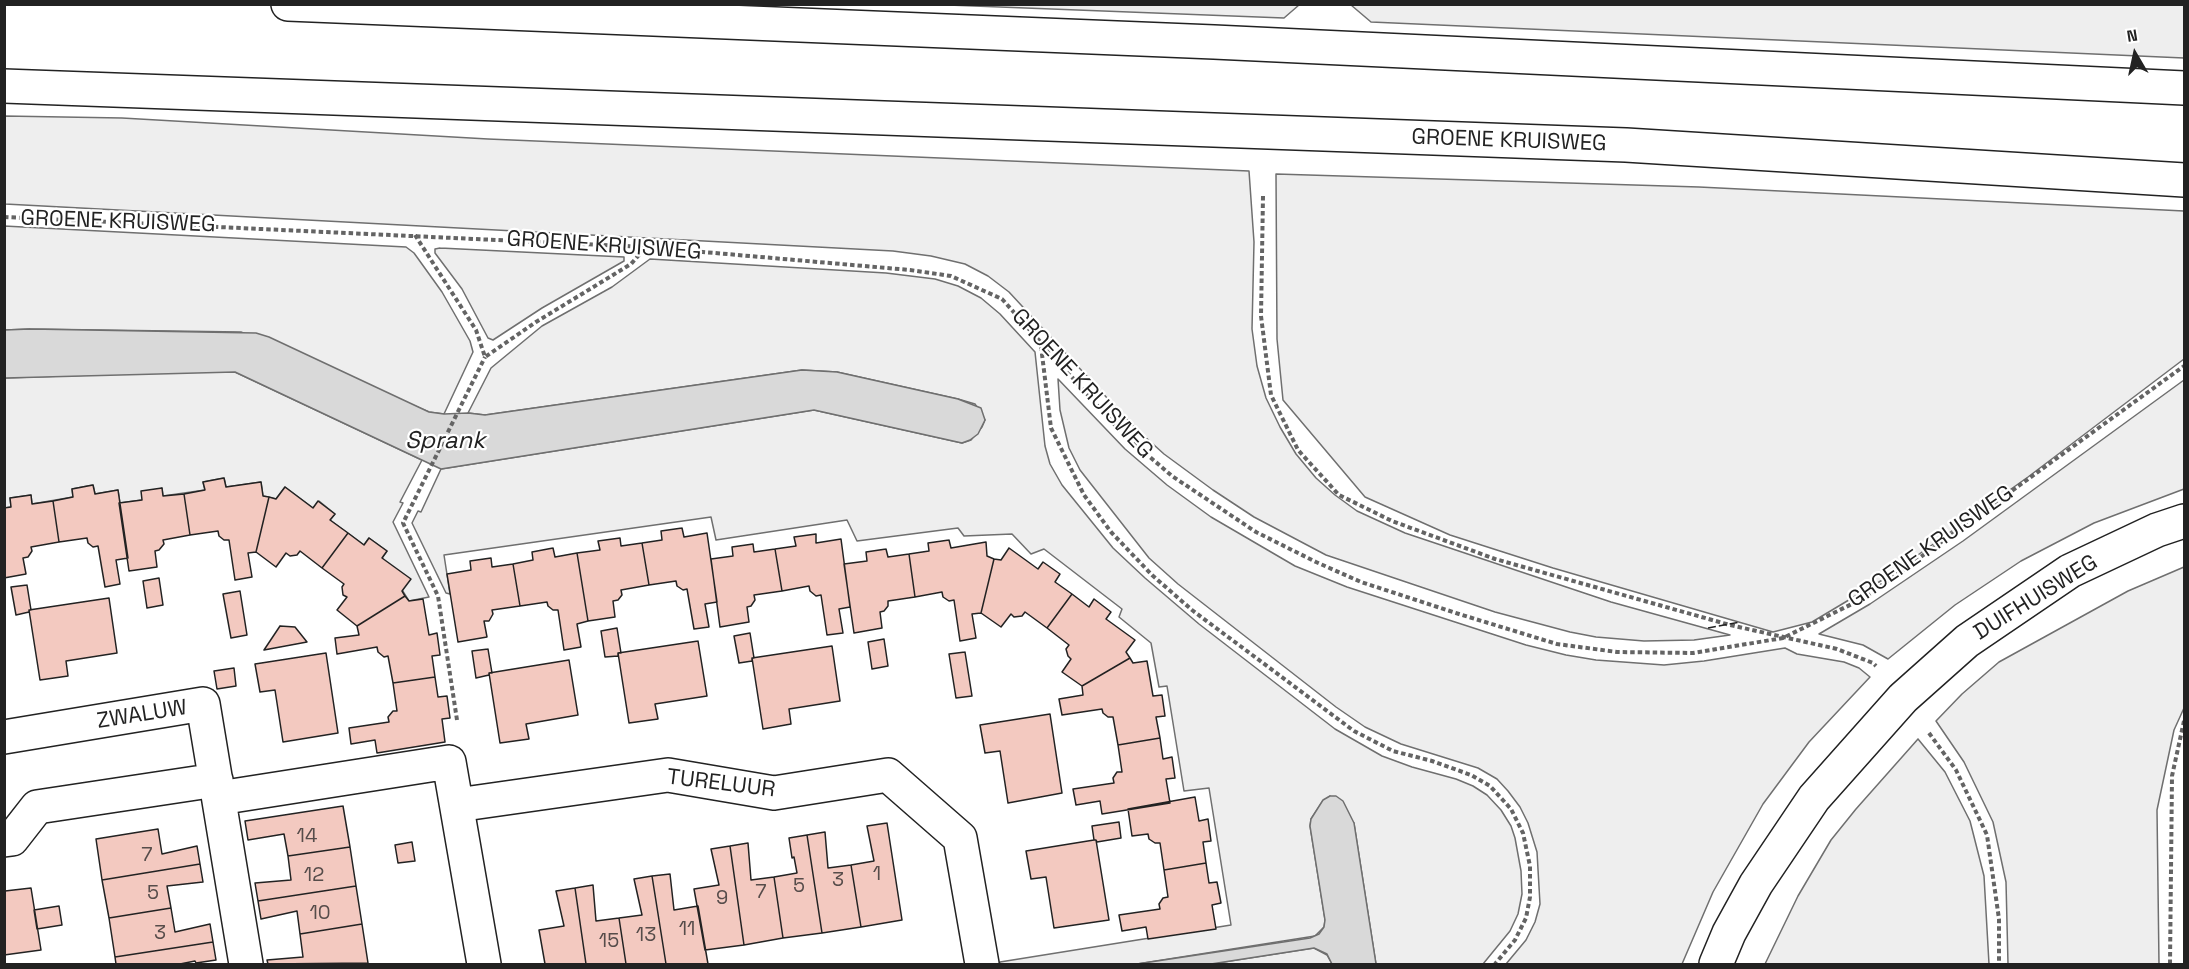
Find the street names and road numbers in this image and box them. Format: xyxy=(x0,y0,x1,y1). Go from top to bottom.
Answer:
street label: GROENE KRUISWEG xyxy=(1411,124,1607,158)
street label: GROENE KRUISWEG xyxy=(20,205,216,239)
street label: GROENE KRUISWEG xyxy=(506,226,702,266)
street label: GROENE KRUISWEG xyxy=(1006,304,1158,464)
street label: GROENE KRUISWEG xyxy=(1844,480,2018,614)
street label: DUIFHUISWEG xyxy=(1969,550,2103,646)
street label: ZWALUW xyxy=(95,695,189,735)
street label: TURELUUR xyxy=(665,764,777,804)

